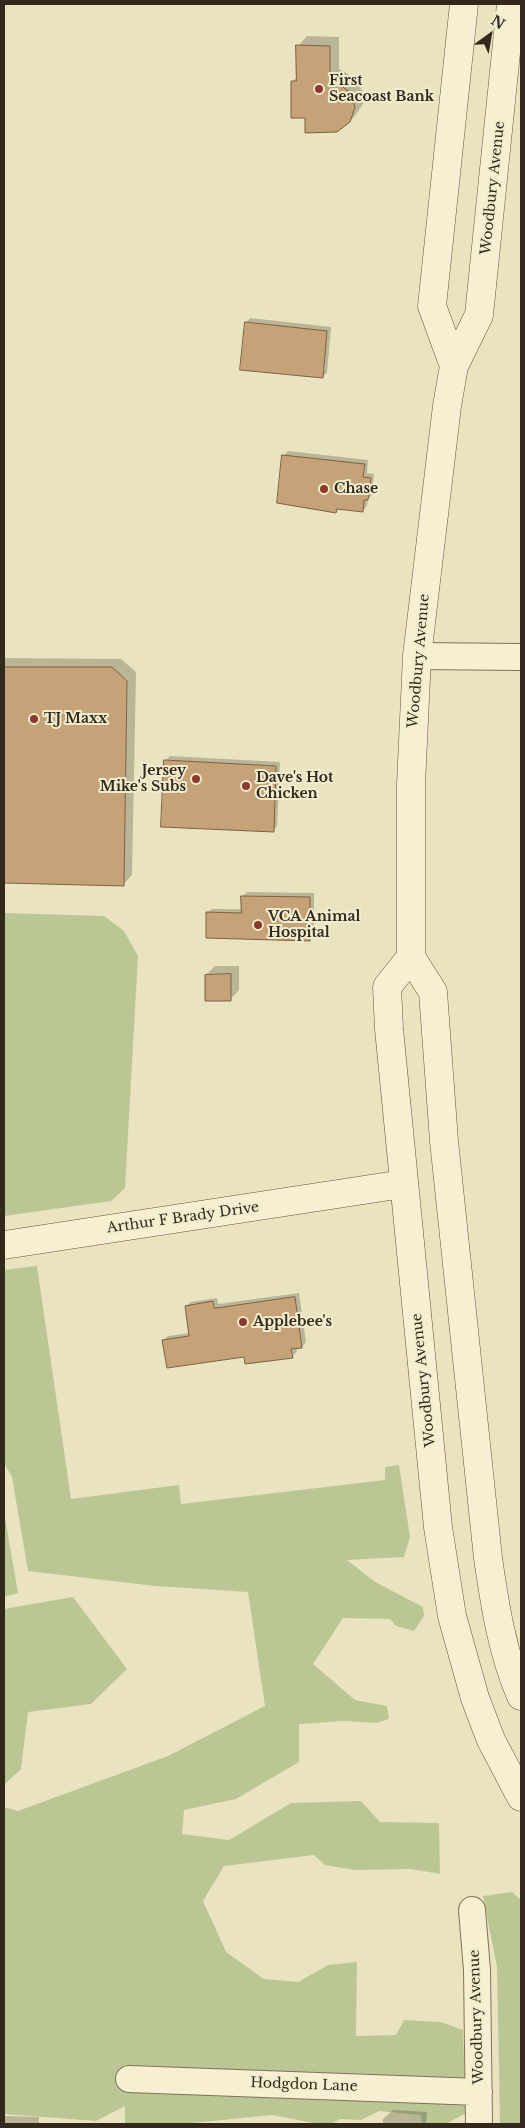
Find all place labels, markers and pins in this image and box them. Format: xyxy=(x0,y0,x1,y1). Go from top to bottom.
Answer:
place label: First Seacoast Bank xyxy=(329,73,434,105)
marker: First Seacoast Bank xyxy=(313,83,325,95)
place label: Chase xyxy=(334,481,378,497)
marker: Chase xyxy=(318,483,330,495)
place label: TJ Maxx xyxy=(44,711,107,727)
marker: TJ Maxx xyxy=(28,713,40,725)
place label: Jersey Mike's Subs xyxy=(100,763,186,796)
place label: Dave's Hot Chicken xyxy=(256,770,333,802)
marker: Jersey Mike's Subs xyxy=(190,773,202,785)
marker: Dave's Hot Chicken xyxy=(240,780,252,792)
place label: VCA Animal Hospital xyxy=(268,909,360,942)
marker: VCA Animal Hospital xyxy=(252,919,264,931)
place label: Applebee's xyxy=(253,1314,332,1330)
marker: Applebee's xyxy=(237,1316,249,1328)

